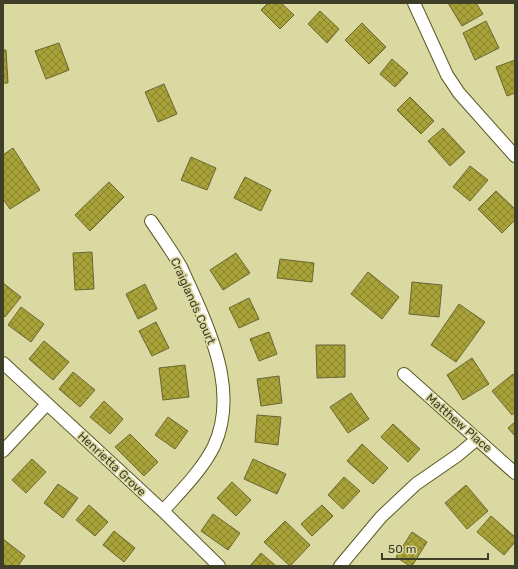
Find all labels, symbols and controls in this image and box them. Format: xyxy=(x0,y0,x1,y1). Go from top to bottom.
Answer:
street label: Craiglands Court xyxy=(168,255,219,347)
street label: Matthew Place xyxy=(423,391,495,455)
street label: Henrietta Grove xyxy=(75,429,149,499)
scale bar xyxy=(382,535,488,561)
text: 50 m xyxy=(388,542,416,556)

